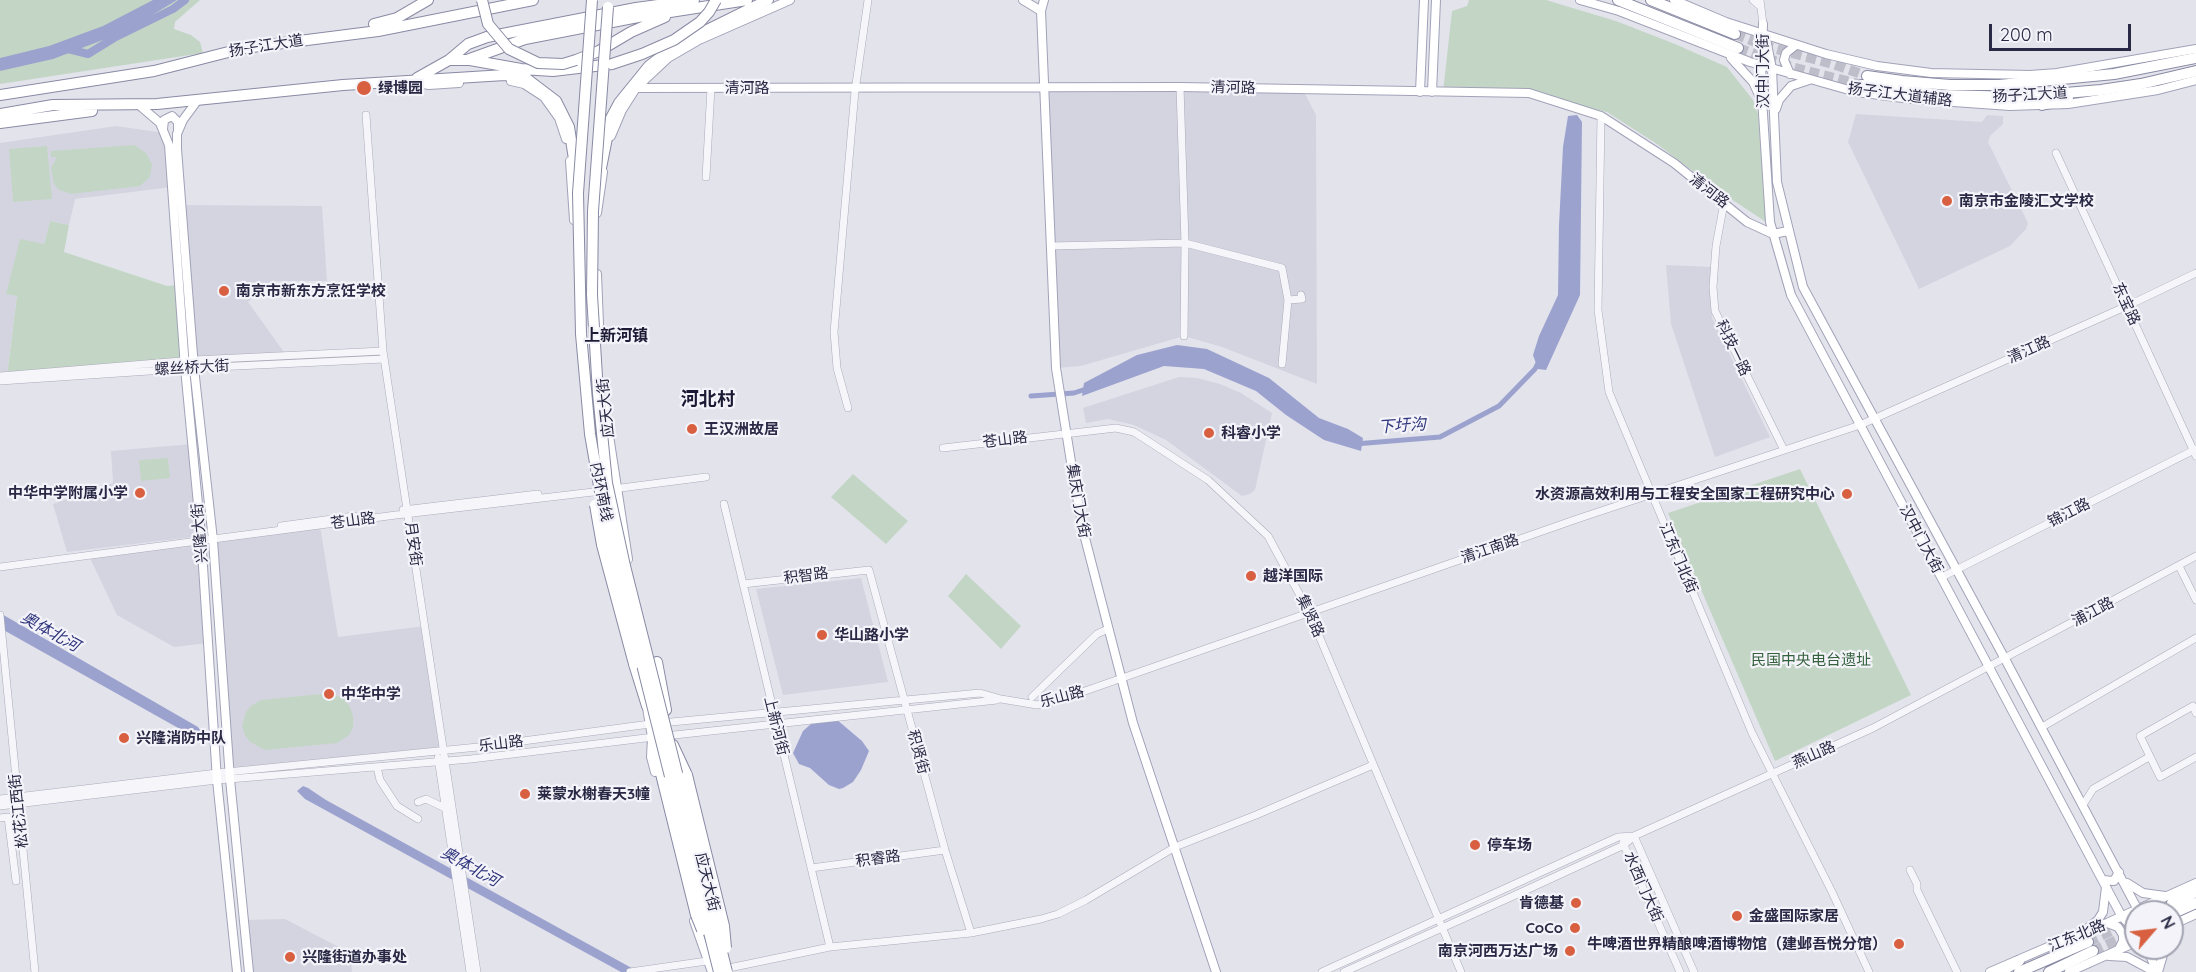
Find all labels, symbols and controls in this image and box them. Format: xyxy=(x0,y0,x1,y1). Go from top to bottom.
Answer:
scale bar xyxy=(1992,12,2134,50)
text: 200 m xyxy=(2000,23,2053,46)
street label: 扬子江大道 xyxy=(228,31,304,61)
street label: 汉中门大街 xyxy=(1754,34,1772,108)
marker: 绿博园 xyxy=(355,79,373,97)
place label: 绿博园 xyxy=(378,79,423,97)
street label: 清河路 xyxy=(725,79,769,97)
street label: 清河路 xyxy=(1210,79,1256,97)
street label: 扬子江大道辅路 xyxy=(1847,80,1953,110)
street label: 扬子江大道 xyxy=(1992,84,2068,106)
street label: 清河路 xyxy=(1686,170,1732,212)
place label: 南京市金陵汇文学校 xyxy=(1959,192,2094,210)
marker: 南京市金陵汇文学校 xyxy=(1940,194,1954,208)
street label: 东宝路 xyxy=(2108,280,2144,328)
place label: 南京市新东方烹饪学校 xyxy=(236,282,386,300)
marker: 南京市新东方烹饪学校 xyxy=(217,284,231,298)
street label: 科技一路 xyxy=(1712,317,1754,379)
district label: 上新河镇 xyxy=(584,326,648,346)
street label: 清江路 xyxy=(2005,333,2053,367)
street label: 螺丝桥大街 xyxy=(154,357,230,379)
street label: 应天大街 xyxy=(594,377,618,439)
district label: 河北村 xyxy=(681,389,735,411)
water label: 下圩沟 xyxy=(1377,415,1427,437)
place label: 王汉洲故居 xyxy=(704,420,779,438)
marker: 王汉洲故居 xyxy=(685,422,699,436)
place label: 科睿小学 xyxy=(1221,424,1281,442)
marker: 科睿小学 xyxy=(1202,426,1216,440)
street label: 苍山路 xyxy=(982,428,1028,452)
street label: 内环南线 xyxy=(586,461,616,523)
street label: 集庆门大街 xyxy=(1063,463,1093,539)
place label: 中华中学附属小学 xyxy=(8,484,128,502)
place label: 水资源高效利用与工程安全国家工程研究中心 xyxy=(1535,485,1835,503)
marker: 中华中学附属小学 xyxy=(133,486,147,500)
marker: 水资源高效利用与工程安全国家工程研究中心 xyxy=(1840,487,1854,501)
street label: 锦江路 xyxy=(2045,495,2093,531)
street label: 兴隆大街 xyxy=(188,502,212,564)
street label: 汉中门大街 xyxy=(1895,502,1947,576)
street label: 苍山路 xyxy=(329,509,377,533)
street label: 月安街 xyxy=(401,520,425,568)
street label: 江东门北街 xyxy=(1655,520,1701,596)
street label: 清江南路 xyxy=(1459,531,1521,567)
street label: 积智路 xyxy=(783,564,829,588)
place label: 越洋国际 xyxy=(1263,567,1323,585)
marker: 越洋国际 xyxy=(1244,569,1258,583)
street label: 集贤路 xyxy=(1292,592,1328,640)
street label: 浦江路 xyxy=(2069,593,2117,631)
water label: 奥体北河 xyxy=(17,608,83,656)
place label: 华山路小学 xyxy=(834,626,909,644)
marker: 华山路小学 xyxy=(815,628,829,642)
park label: 民国中央电台遗址 xyxy=(1751,651,1871,669)
street label: 乐山路 xyxy=(1038,682,1086,712)
place label: 中华中学 xyxy=(341,685,401,703)
marker: 中华中学 xyxy=(322,687,336,701)
street label: 上新河街 xyxy=(760,695,792,757)
street label: 积贤街 xyxy=(903,728,933,776)
place label: 兴隆消防中队 xyxy=(136,729,226,747)
marker: 兴隆消防中队 xyxy=(117,731,131,745)
street label: 乐山路 xyxy=(478,732,524,756)
street label: 燕山路 xyxy=(1790,738,1838,772)
street label: 松花江西街 xyxy=(6,773,32,849)
place label: 莱蒙水榭春天3幢 xyxy=(537,785,650,803)
marker: 莱蒙水榭春天3幢 xyxy=(518,787,532,801)
place label: 停车场 xyxy=(1487,836,1532,854)
marker: 停车场 xyxy=(1468,838,1482,852)
water label: 奥体北河 xyxy=(437,843,503,891)
street label: 积睿路 xyxy=(854,847,902,871)
street label: 水西门大街 xyxy=(1620,849,1666,925)
street label: 应天大街 xyxy=(691,851,723,913)
place label: 肯德基 xyxy=(1519,894,1564,912)
marker: 肯德基 xyxy=(1569,896,1583,910)
north arrow xyxy=(2124,900,2184,960)
place label: 金盛国际家居 xyxy=(1749,907,1839,925)
marker: 金盛国际家居 xyxy=(1730,909,1744,923)
text: N xyxy=(2157,913,2180,932)
street label: 江东北路 xyxy=(2046,916,2108,956)
place label: CoCo xyxy=(1525,919,1563,937)
marker: CoCo xyxy=(1568,921,1582,935)
place label: 牛啤酒世界精酿啤酒博物馆（建邺吾悦分馆） xyxy=(1587,935,1887,953)
marker: 牛啤酒世界精酿啤酒博物馆（建邺吾悦分馆） xyxy=(1892,937,1906,951)
place label: 南京河西万达广场 xyxy=(1438,942,1558,960)
marker: 南京河西万达广场 xyxy=(1563,944,1577,958)
place label: 兴隆街道办事处 xyxy=(302,948,407,966)
marker: 兴隆街道办事处 xyxy=(283,950,297,964)

